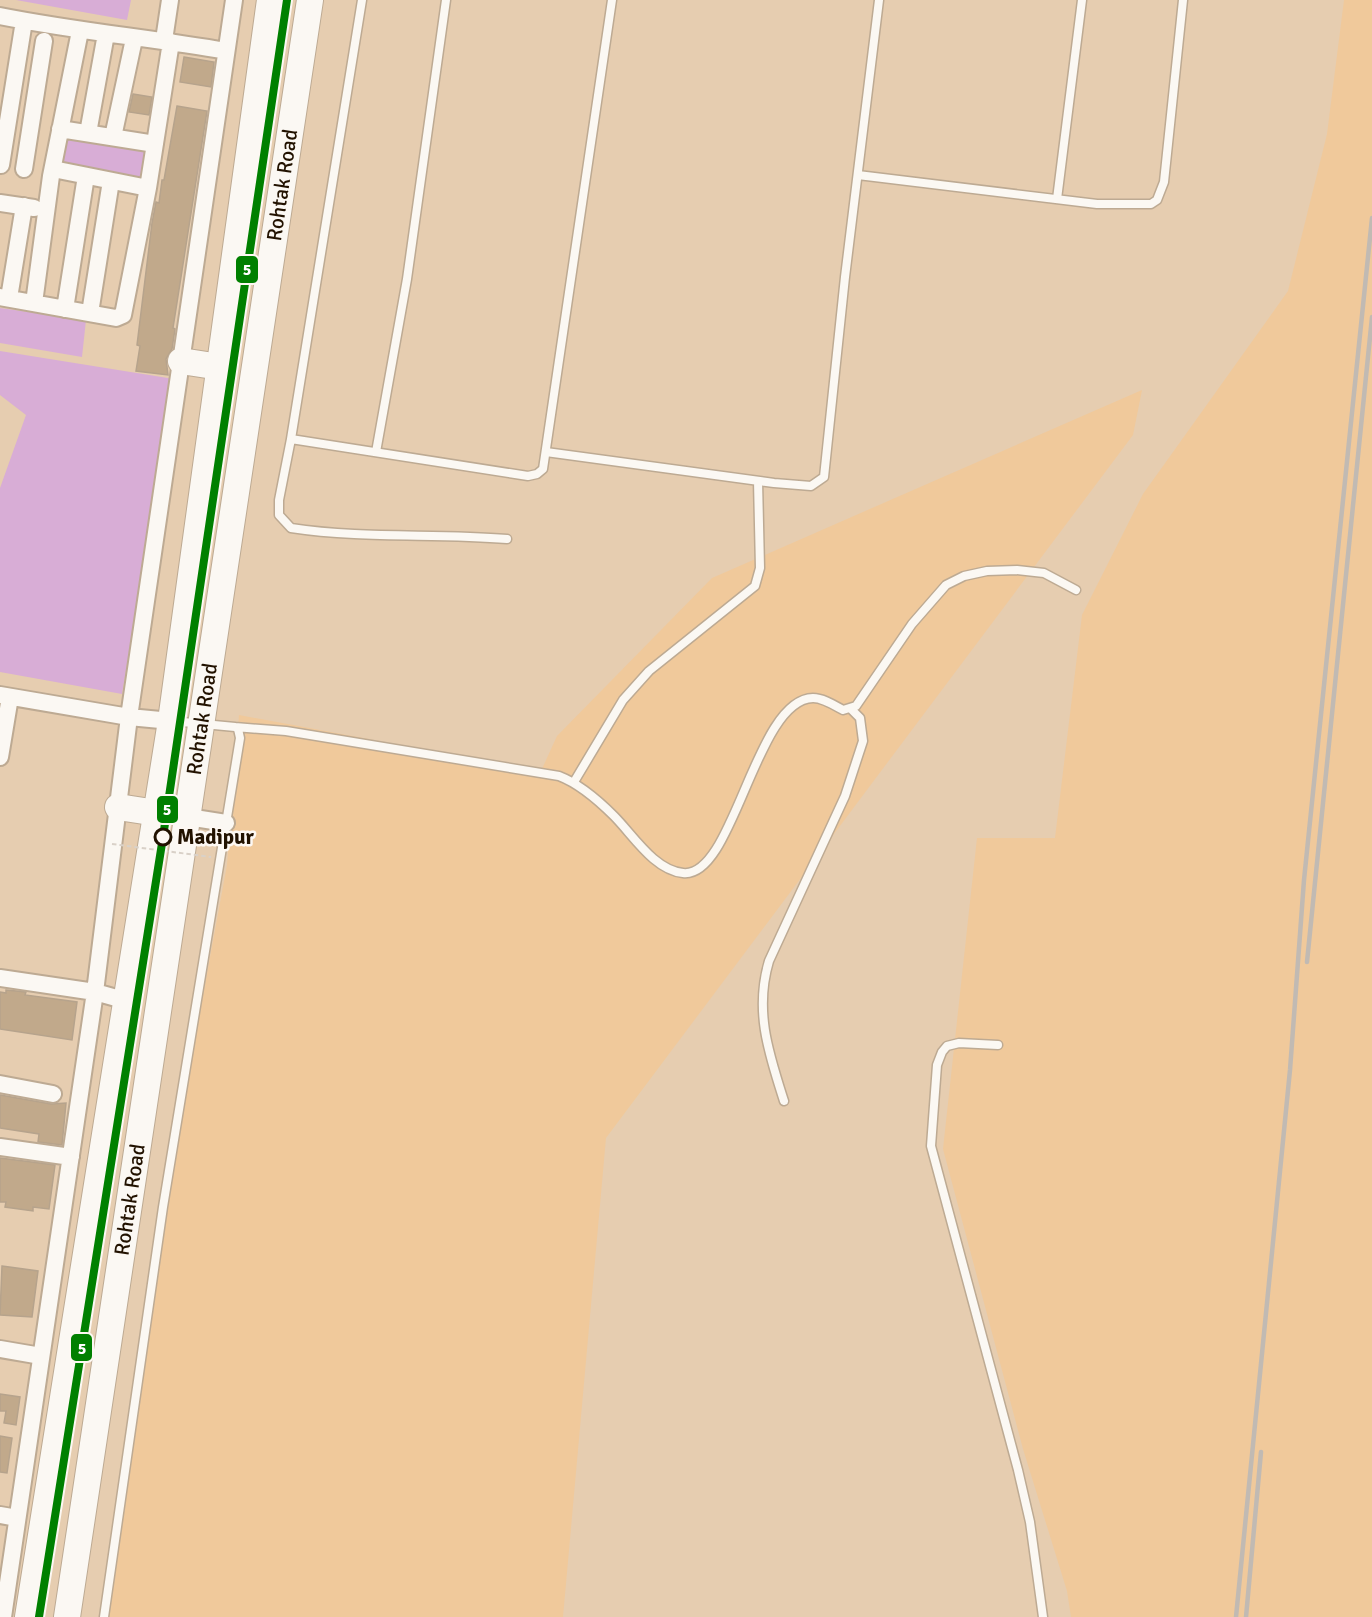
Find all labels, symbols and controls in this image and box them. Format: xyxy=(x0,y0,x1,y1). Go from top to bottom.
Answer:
street label: Rohtak Road xyxy=(261,127,303,243)
line badge: 5 xyxy=(235,255,259,284)
text: 5 xyxy=(243,260,251,280)
street label: Rohtak Road xyxy=(181,661,223,777)
line badge: 5 xyxy=(156,795,179,824)
text: 5 xyxy=(163,800,171,820)
place label: Madipur xyxy=(177,824,255,850)
marker: Madipur xyxy=(154,828,172,846)
street label: Rohtak Road xyxy=(108,1142,151,1257)
line badge: 5 xyxy=(70,1333,93,1362)
text: 5 xyxy=(78,1339,86,1359)

